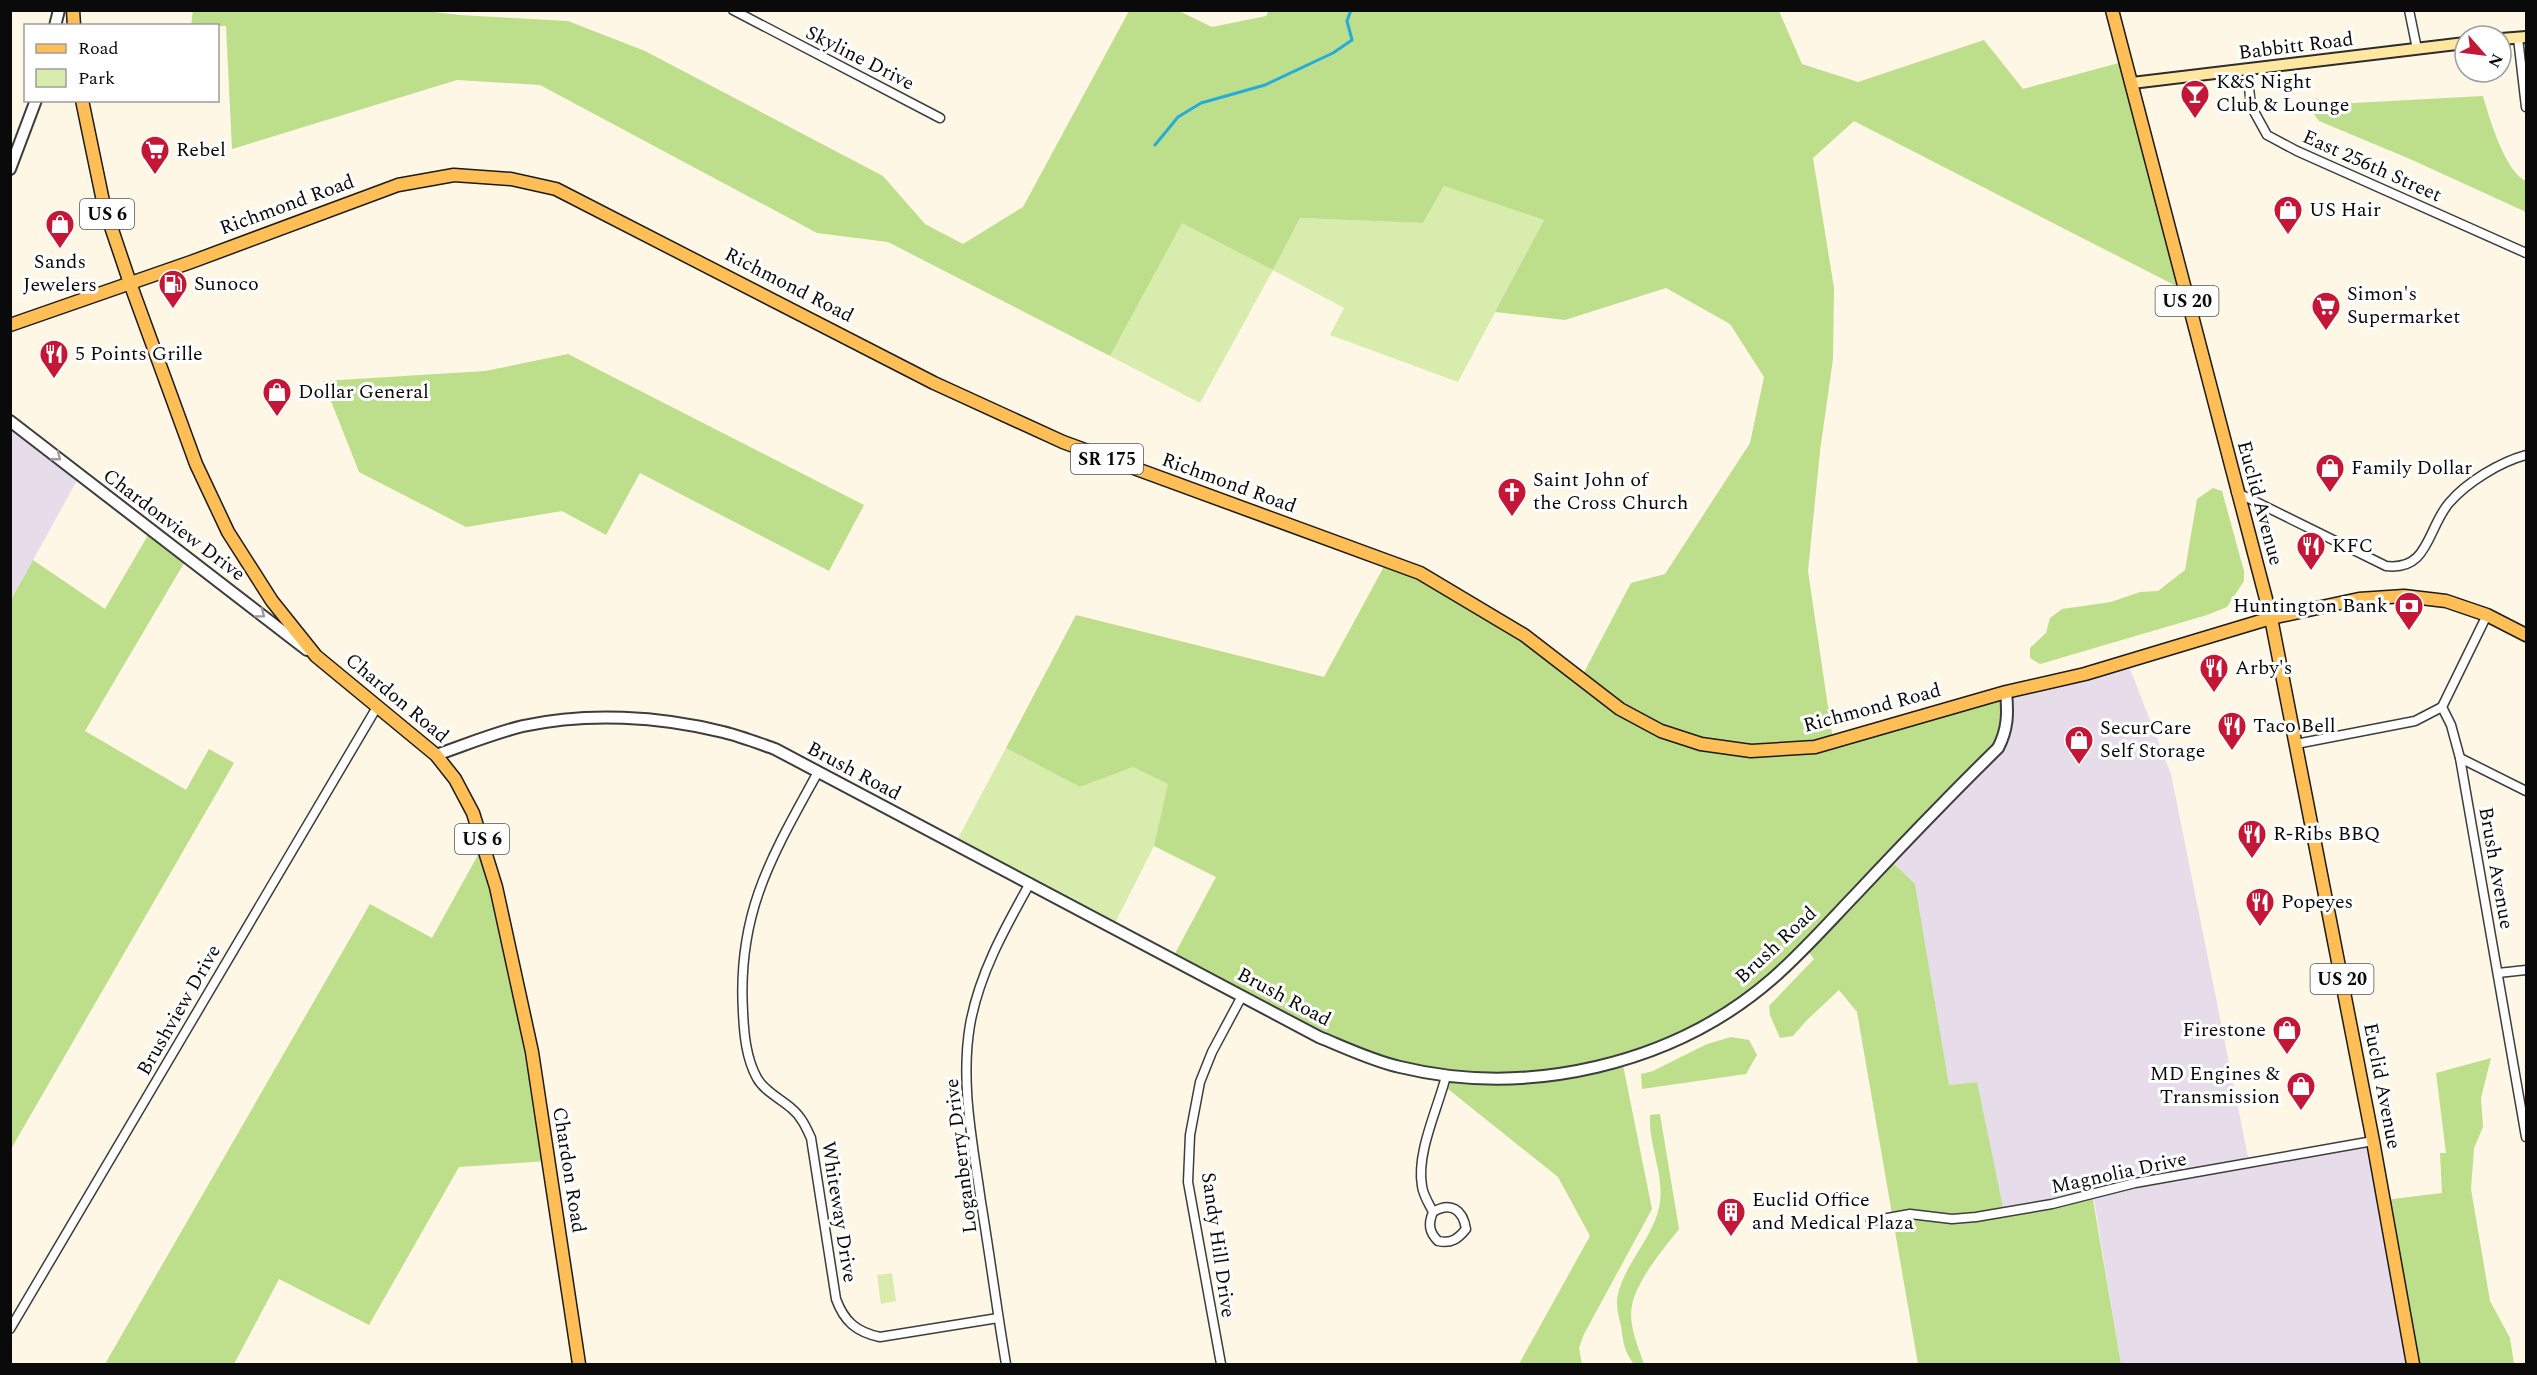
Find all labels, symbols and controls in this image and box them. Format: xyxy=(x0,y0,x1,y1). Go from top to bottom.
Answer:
street label: Skyline Drive xyxy=(800,18,920,98)
legend xyxy=(24,24,219,102)
street label: Babbitt Road xyxy=(2237,24,2355,68)
north arrow xyxy=(2453,24,2513,84)
text: Road xyxy=(78,35,119,62)
text: N xyxy=(2482,49,2509,72)
text: Park xyxy=(78,65,115,92)
place label: K&S Night Club & Lounge xyxy=(2216,67,2349,120)
bar icon: K&S Night Club & Lounge xyxy=(2179,78,2211,120)
street label: East 256th Street xyxy=(2298,122,2446,210)
supermarket icon: Rebel xyxy=(139,134,171,176)
place label: Rebel xyxy=(176,135,226,165)
street label: Richmond Road xyxy=(215,167,359,243)
shop icon: US Hair xyxy=(2272,194,2304,236)
place label: US Hair xyxy=(2309,195,2381,225)
road number: US 6 xyxy=(80,199,134,229)
shop icon: Sands Jewelers xyxy=(44,208,76,250)
street label: Richmond Road xyxy=(719,239,859,331)
place label: Sands Jewelers xyxy=(23,247,97,300)
fuel station icon: Sunoco xyxy=(157,268,189,310)
place label: Sunoco xyxy=(194,269,259,299)
place label: Simon's Supermarket xyxy=(2347,279,2460,332)
road number: US 20 xyxy=(2156,286,2218,316)
supermarket icon: Simon's Supermarket xyxy=(2310,290,2342,332)
restaurant icon: 5 Points Grille xyxy=(38,338,70,380)
place label: 5 Points Grille xyxy=(75,339,203,369)
shop icon: Dollar General xyxy=(261,376,293,418)
place label: Dollar General xyxy=(298,377,429,407)
street label: Euclid Avenue xyxy=(2229,437,2291,569)
road number: SR 175 xyxy=(1071,444,1143,474)
street label: Richmond Road xyxy=(1157,445,1301,521)
one-way arrow xyxy=(50,449,61,460)
shop icon: Family Dollar xyxy=(2314,452,2346,494)
place label: Family Dollar xyxy=(2351,453,2472,483)
street label: Chardonview Drive xyxy=(96,461,252,589)
place label: Saint John of the Cross Church xyxy=(1533,465,1688,518)
church icon: Saint John of the Cross Church xyxy=(1496,476,1528,518)
restaurant icon: KFC xyxy=(2295,530,2327,572)
place label: KFC xyxy=(2332,531,2373,561)
bank icon: Huntington Bank xyxy=(2393,590,2425,632)
place label: Huntington Bank xyxy=(2233,591,2388,621)
one-way arrow xyxy=(254,607,265,618)
street label: Chardon Road xyxy=(339,646,455,750)
restaurant icon: Arby's xyxy=(2198,652,2230,694)
place label: Arby's xyxy=(2235,653,2292,683)
street label: Richmond Road xyxy=(1800,675,1944,741)
restaurant icon: Taco Bell xyxy=(2216,710,2248,752)
place label: Taco Bell xyxy=(2253,711,2336,741)
place label: SecurCare Self Storage xyxy=(2100,713,2205,766)
shop icon: SecurCare Self Storage xyxy=(2063,724,2095,766)
street label: Brush Road xyxy=(802,734,906,808)
street label: Brush Avenue xyxy=(2470,805,2522,931)
restaurant icon: R-Ribs BBQ xyxy=(2236,818,2268,860)
place label: R-Ribs BBQ xyxy=(2273,819,2381,849)
road number: US 6 xyxy=(455,824,509,854)
restaurant icon: Popeyes xyxy=(2244,886,2276,928)
place label: Popeyes xyxy=(2281,887,2353,917)
street label: Brush Road xyxy=(1728,899,1824,991)
street label: Brushview Drive xyxy=(129,939,229,1081)
street label: Brush Road xyxy=(1232,960,1336,1034)
road number: US 20 xyxy=(2310,964,2374,994)
shop icon: Firestone xyxy=(2271,1014,2303,1056)
place label: Firestone xyxy=(2182,1015,2266,1045)
street label: Euclid Avenue xyxy=(2355,1020,2409,1152)
place label: MD Engines & Transmission xyxy=(2150,1059,2280,1112)
shop icon: MD Engines & Transmission xyxy=(2285,1070,2317,1112)
street label: Loganberry Drive xyxy=(937,1077,985,1235)
street label: Chardon Road xyxy=(544,1105,594,1235)
street label: Whiteway Drive xyxy=(813,1139,865,1285)
street label: Magnolia Drive xyxy=(2048,1144,2190,1202)
street label: Sandy Hill Drive xyxy=(1193,1170,1243,1320)
place label: Euclid Office and Medical Plaza xyxy=(1752,1185,1914,1238)
building icon: Euclid Office and Medical Plaza xyxy=(1715,1196,1747,1238)

